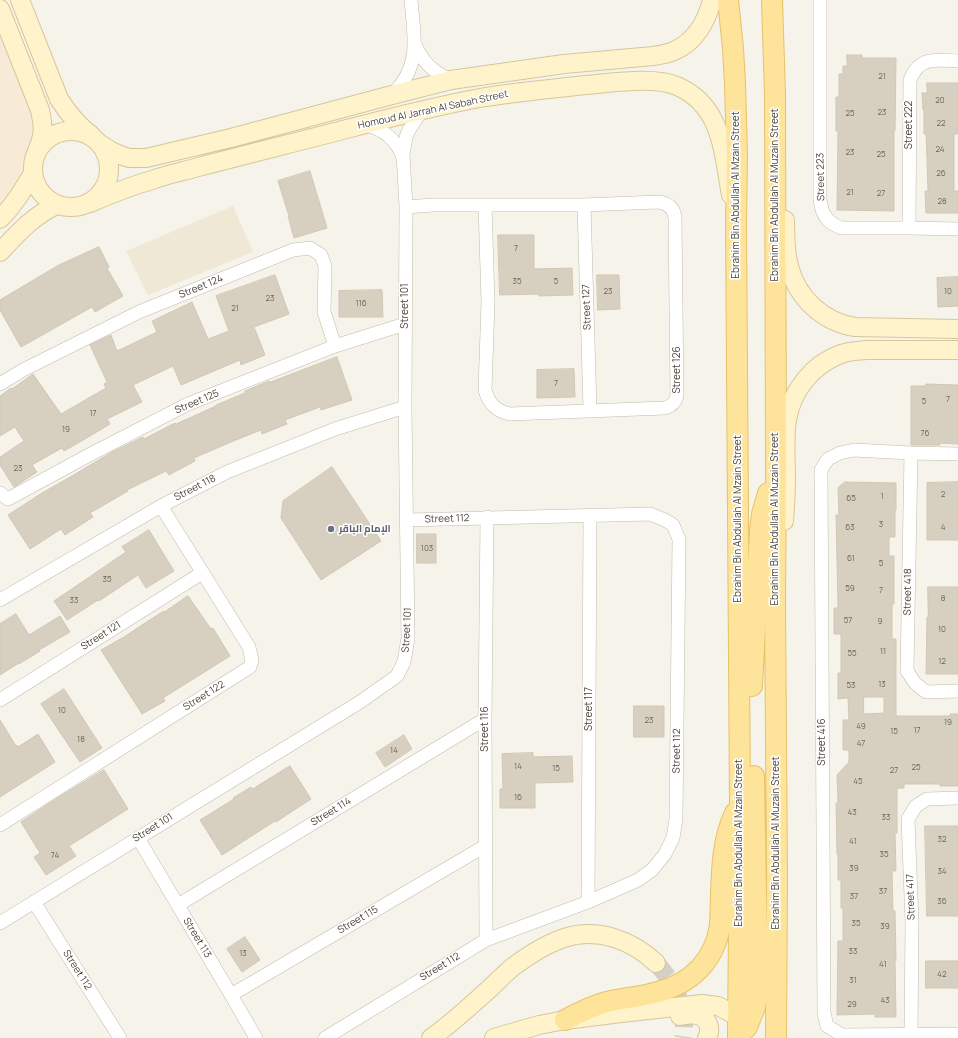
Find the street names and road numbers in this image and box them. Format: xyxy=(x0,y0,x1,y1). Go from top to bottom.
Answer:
street label: Homoud Al Jarrah Al Sabah Street xyxy=(357,88,509,132)
street label: Street 222 xyxy=(903,101,915,149)
street label: Ebrahim Bin Abdullah Al Muzain Street xyxy=(769,108,781,282)
street label: Ebrahim Bin Abdullah Al Mzain Street xyxy=(730,111,742,279)
street label: Street 223 xyxy=(815,153,827,201)
street label: Street 124 xyxy=(177,273,225,301)
street label: Street 101 xyxy=(399,283,411,329)
street label: Street 127 xyxy=(580,284,594,330)
street label: Street 126 xyxy=(671,346,683,394)
street label: Street 125 xyxy=(173,387,221,417)
street label: Ebrahim Bin Abdullah Al Muzain Street xyxy=(769,432,781,606)
street label: Ebrahim Bin Abdullah Al Mzain Street xyxy=(732,435,744,603)
street label: Street 118 xyxy=(172,472,218,504)
street label: Street 112 xyxy=(424,512,470,526)
street label: Street 418 xyxy=(902,568,914,616)
street label: Street 101 xyxy=(400,607,414,653)
street label: Street 121 xyxy=(79,619,123,653)
street label: Street 122 xyxy=(181,679,227,713)
street label: Street 117 xyxy=(583,687,595,731)
street label: Street 116 xyxy=(479,706,491,752)
street label: Street 416 xyxy=(816,718,828,766)
street label: Street 112 xyxy=(671,728,683,774)
street label: Ebrahim Bin Abdullah Al Muzain Street xyxy=(770,756,782,930)
street label: Ebrahim Bin Abdullah Al Mzain Street xyxy=(733,759,745,927)
street label: Street 114 xyxy=(309,795,353,829)
street label: Street 101 xyxy=(131,811,175,845)
street label: Street 417 xyxy=(904,874,918,920)
street label: Street 115 xyxy=(336,904,380,936)
street label: Street 113 xyxy=(180,916,214,960)
street label: Street 112 xyxy=(60,948,94,992)
street label: Street 112 xyxy=(418,950,462,984)

